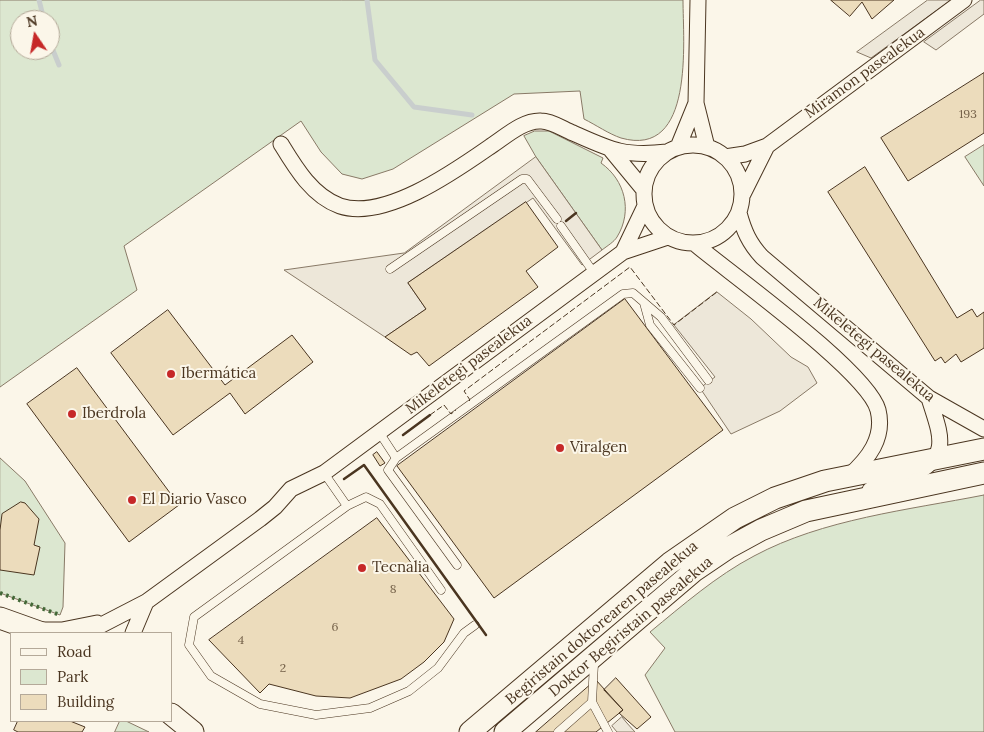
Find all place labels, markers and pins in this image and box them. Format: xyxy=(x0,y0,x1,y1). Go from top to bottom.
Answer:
place label: Ibermática xyxy=(181,365,256,383)
marker: Ibermática xyxy=(165,368,177,380)
place label: Iberdrola xyxy=(82,405,146,423)
marker: Iberdrola xyxy=(66,408,78,420)
place label: Viralgen xyxy=(570,439,627,457)
marker: Viralgen xyxy=(554,442,566,454)
place label: El Diario Vasco xyxy=(142,491,247,509)
marker: El Diario Vasco xyxy=(126,494,138,506)
place label: Tecnalia xyxy=(372,559,430,577)
marker: Tecnalia xyxy=(356,562,368,574)

